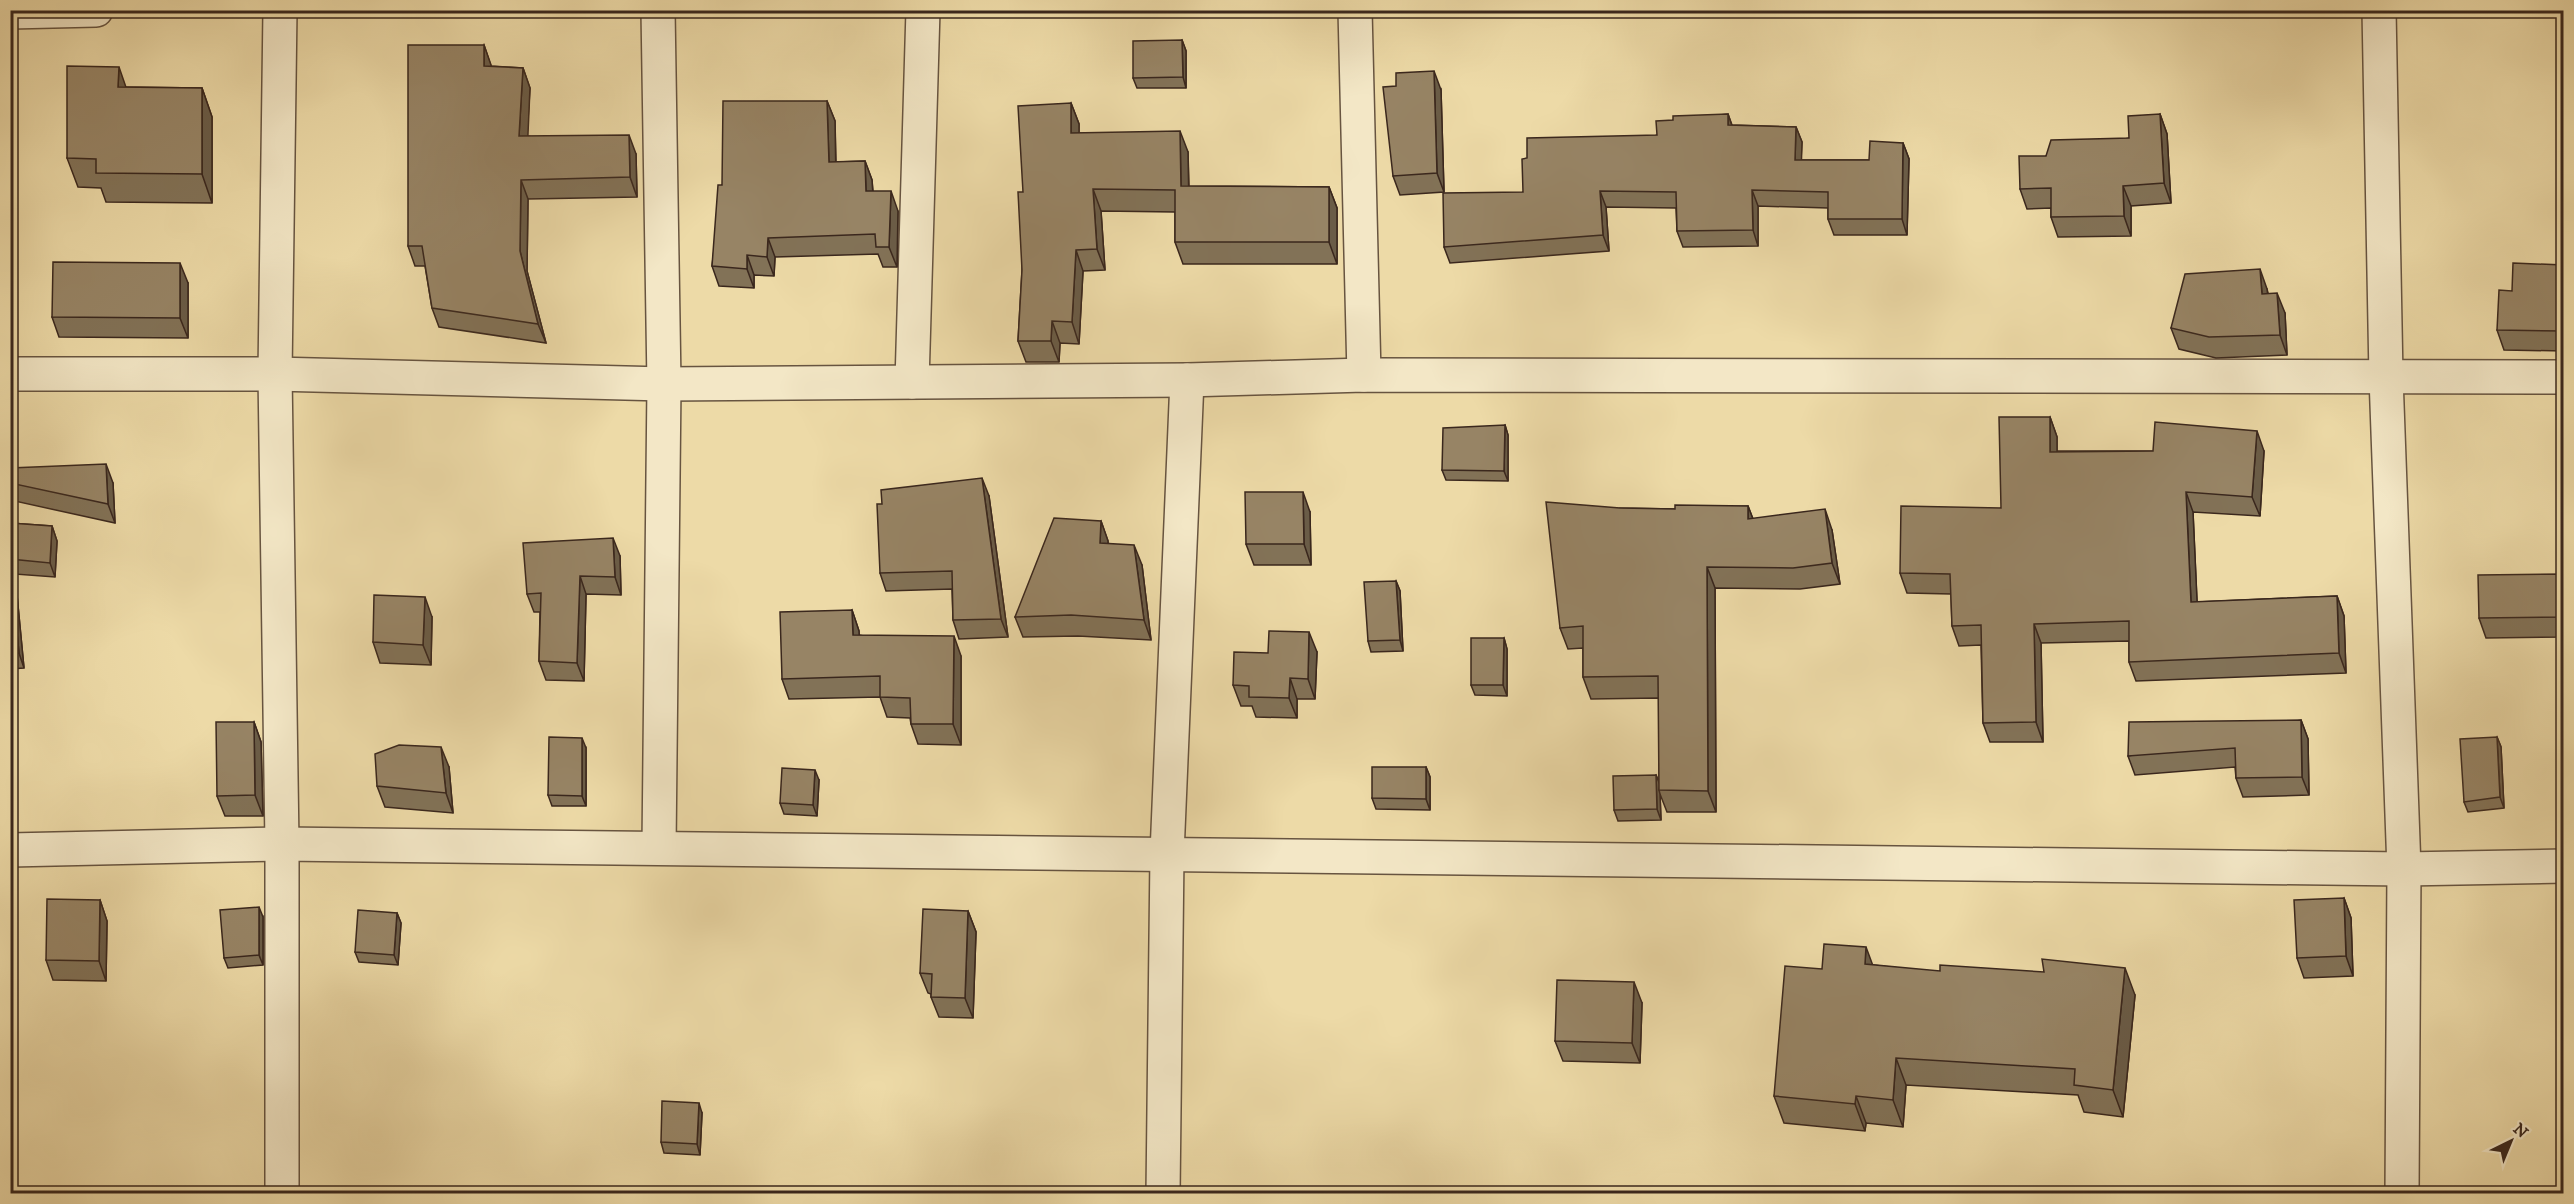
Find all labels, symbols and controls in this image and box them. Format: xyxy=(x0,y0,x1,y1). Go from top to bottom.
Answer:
north arrow xyxy=(2481,1111,2541,1171)
text: N xyxy=(2509,1119,2532,1143)

